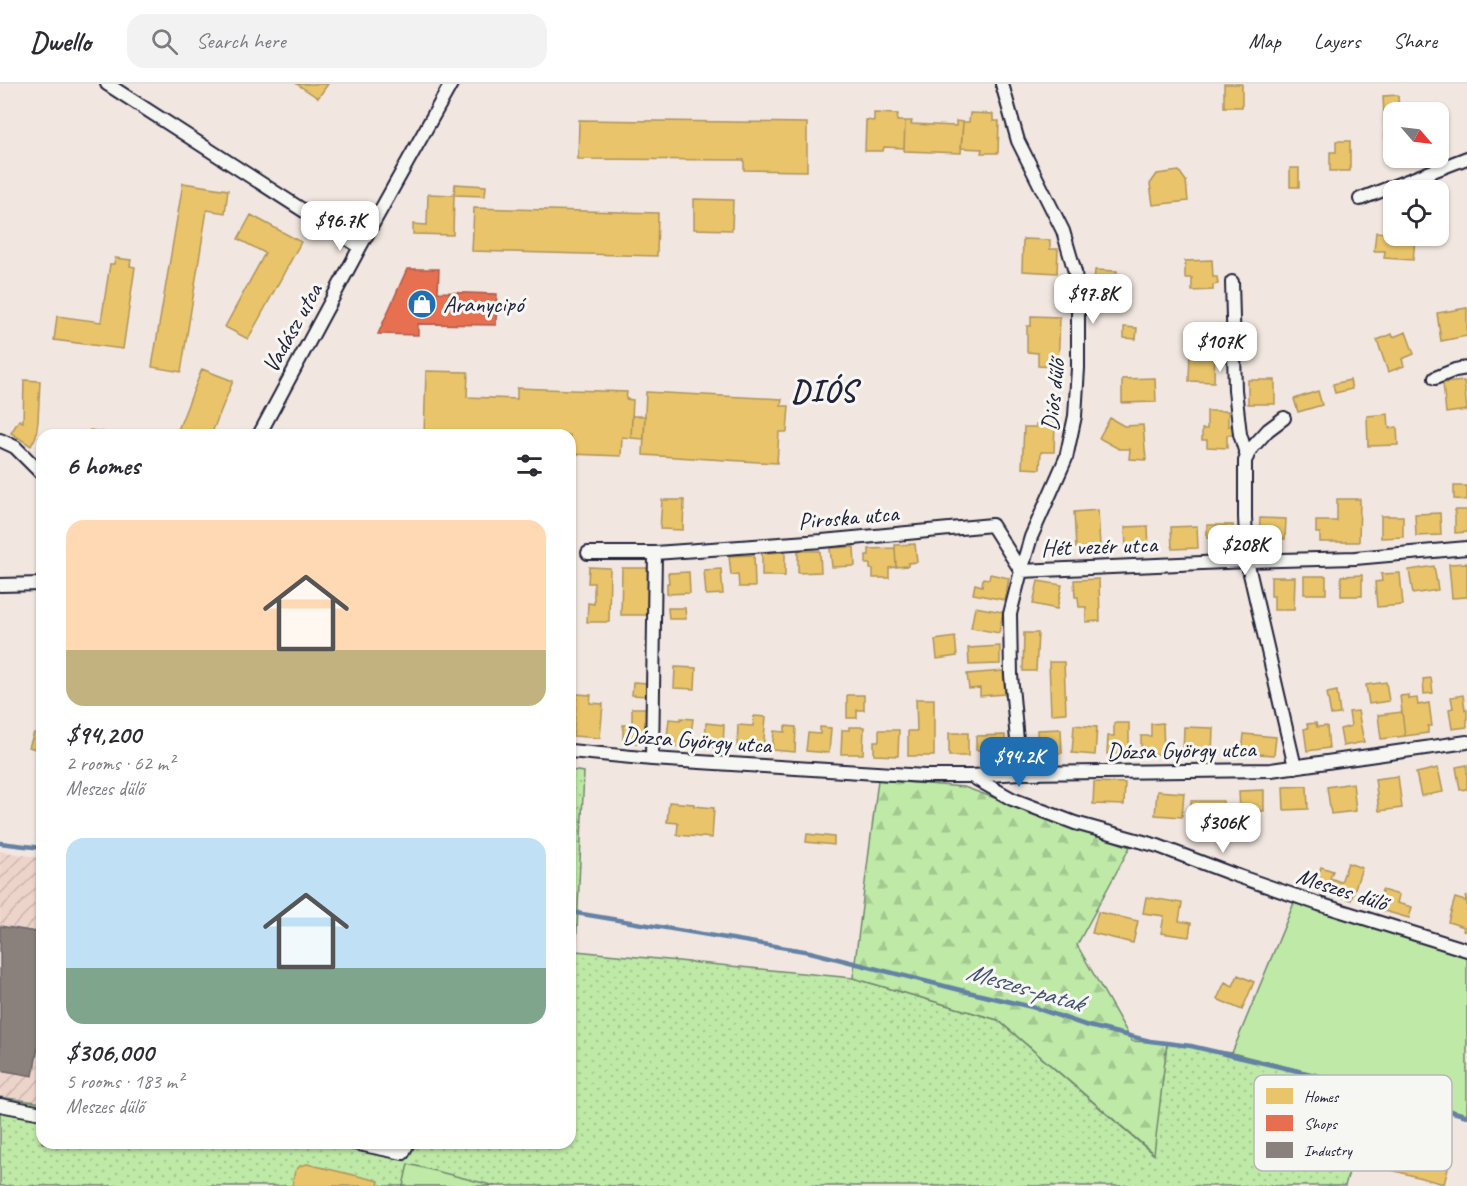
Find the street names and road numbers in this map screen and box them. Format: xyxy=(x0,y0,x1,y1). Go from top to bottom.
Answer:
street label: Vadász utca xyxy=(255,277,329,378)
street label: Diós dűlő xyxy=(1034,354,1072,432)
street label: Piroska utca xyxy=(797,498,901,536)
street label: Hét vezér utca xyxy=(1040,529,1159,563)
street label: Dózsa György utca xyxy=(622,720,774,760)
street label: Dózsa György utca xyxy=(1106,734,1257,766)
street label: Meszes dűlő xyxy=(1293,860,1394,919)

